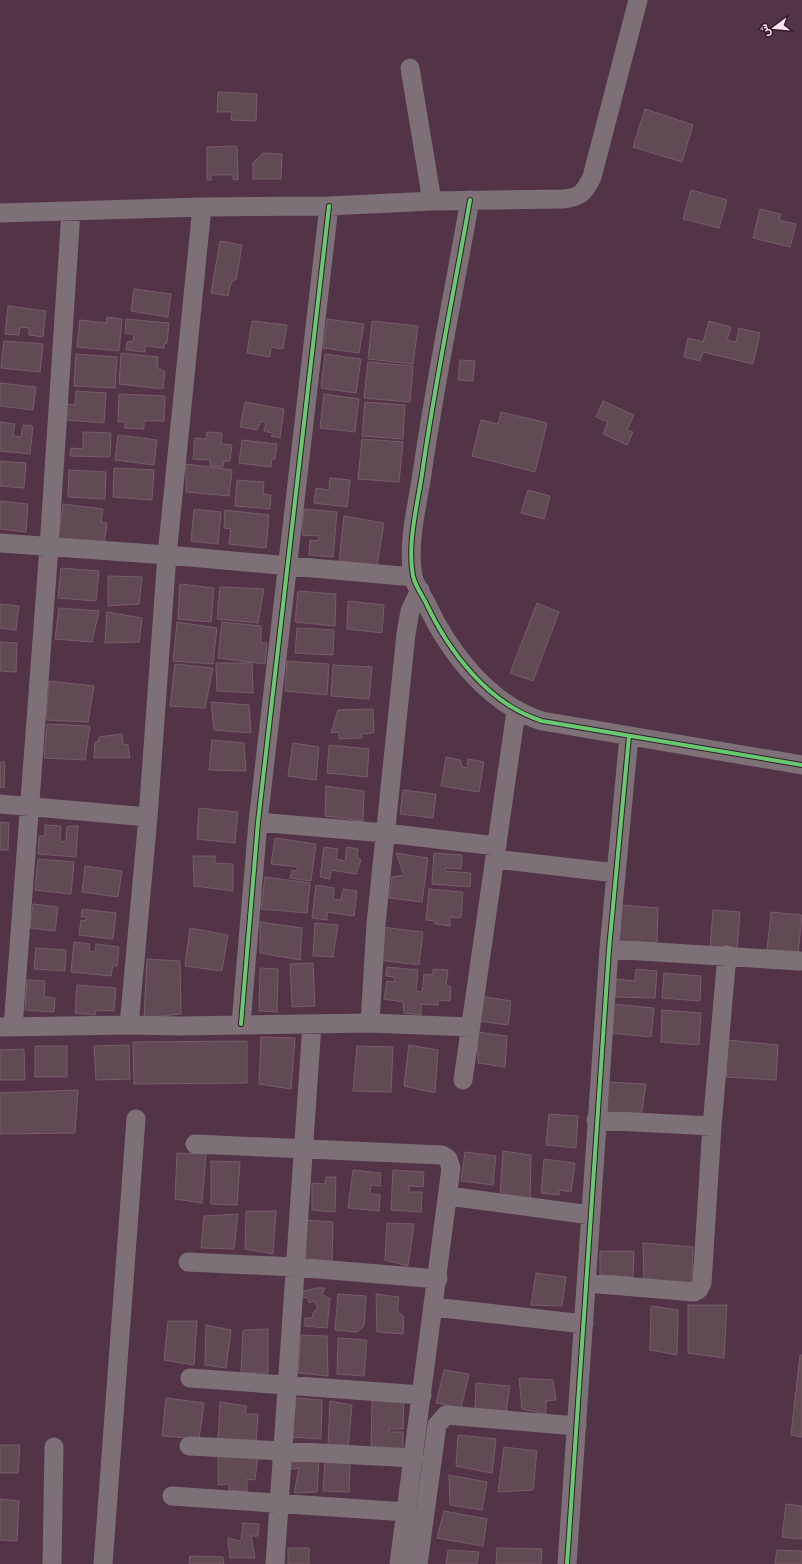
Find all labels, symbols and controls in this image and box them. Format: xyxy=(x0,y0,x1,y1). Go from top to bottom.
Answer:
north arrow xyxy=(754,8,794,48)
text: ش xyxy=(756,22,773,39)

